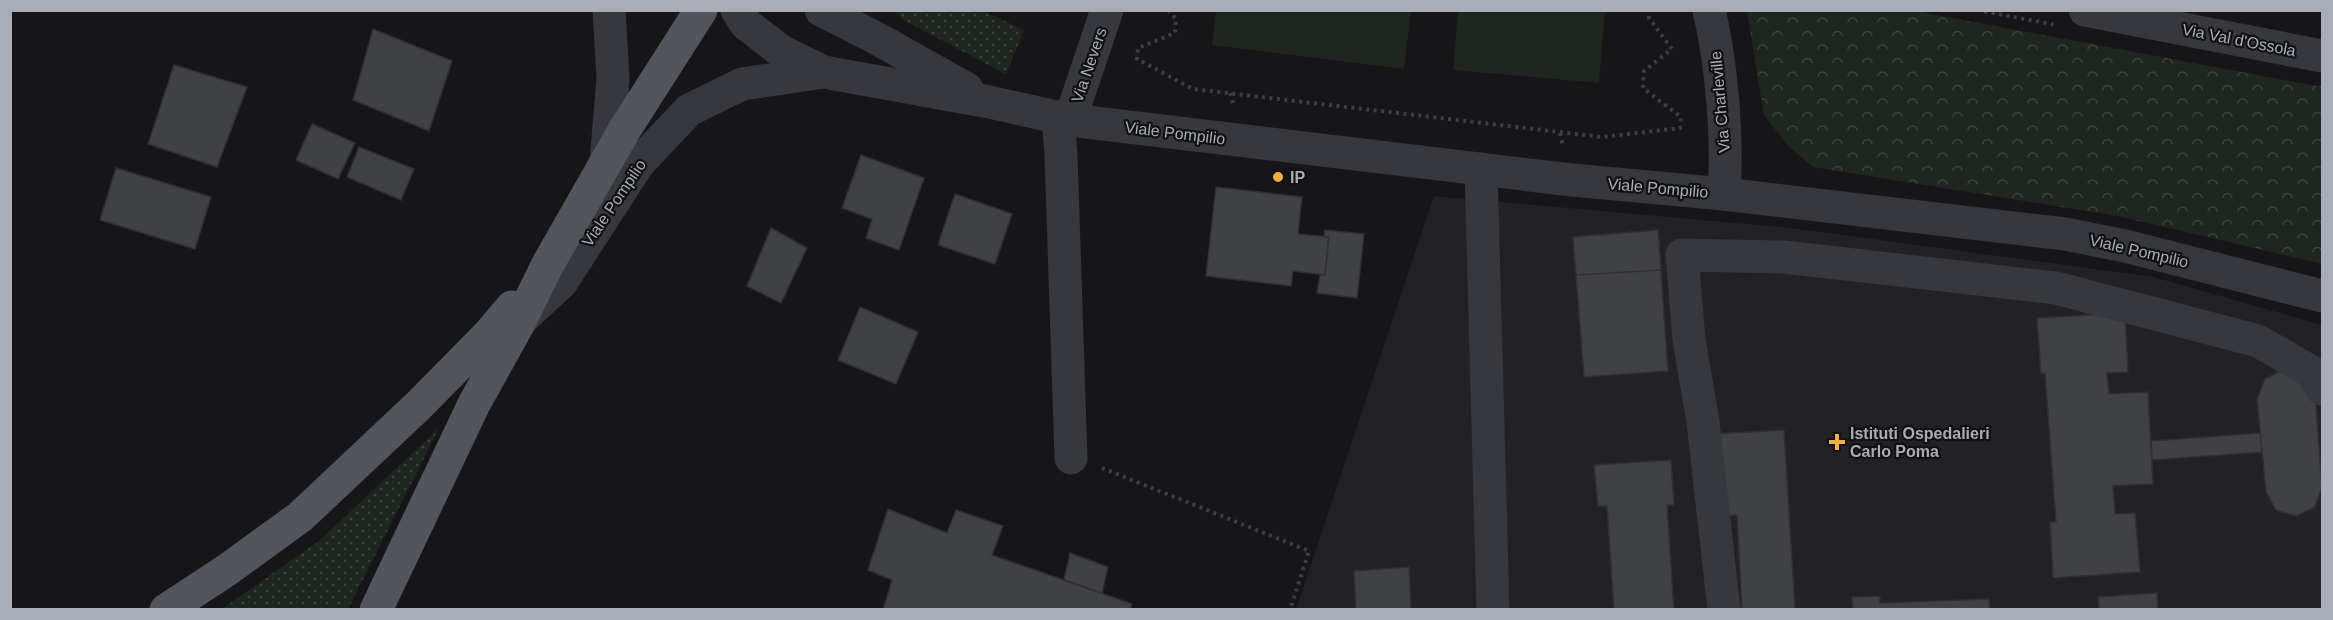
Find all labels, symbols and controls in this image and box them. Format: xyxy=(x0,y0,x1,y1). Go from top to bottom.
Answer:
street label: Via Val d'Ossola xyxy=(2181,21,2297,59)
street label: Via Nevers xyxy=(1068,25,1110,105)
street label: Via Charleville xyxy=(1707,50,1733,154)
street label: Viale Pompilio xyxy=(1124,118,1226,148)
street label: Viale Pompilio xyxy=(579,156,649,250)
place label: IP xyxy=(1290,169,1305,186)
marker: IP xyxy=(1271,170,1285,184)
street label: Viale Pompilio xyxy=(1607,175,1709,201)
street label: Viale Pompilio xyxy=(2088,231,2190,271)
place label: Istituti Ospedalieri Carlo Poma xyxy=(1850,425,1990,460)
marker: Istituti Ospedalieri Carlo Poma xyxy=(1828,433,1846,451)

